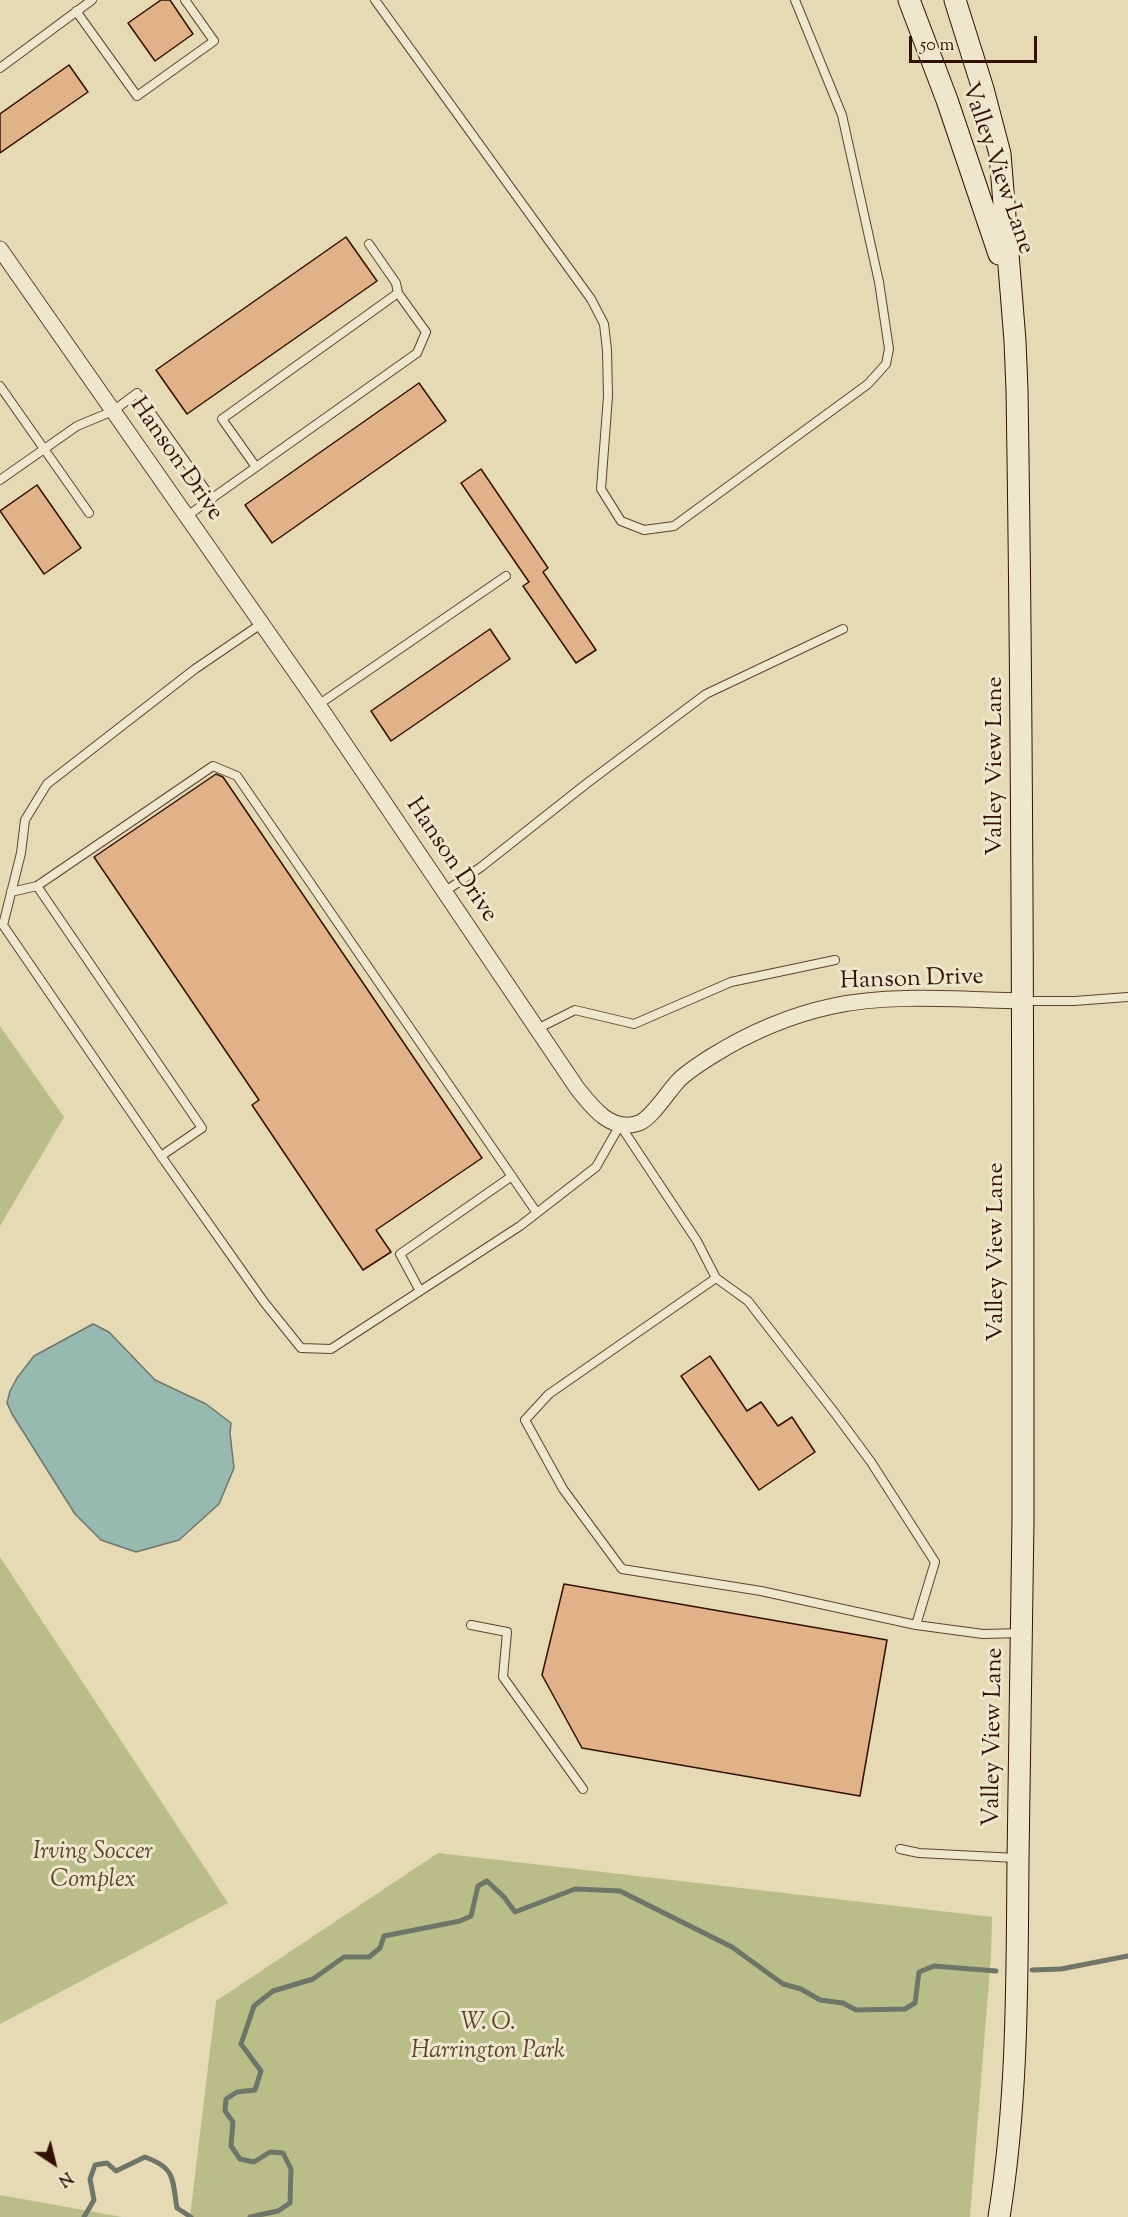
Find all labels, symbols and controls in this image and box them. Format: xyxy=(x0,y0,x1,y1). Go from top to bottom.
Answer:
scale bar xyxy=(912,24,1040,62)
text: 50 m xyxy=(920,33,954,59)
street label: Valley View Lane xyxy=(953,80,1039,258)
street label: Hanson Drive xyxy=(122,393,228,527)
street label: Valley View Lane xyxy=(983,676,1011,856)
street label: Hanson Drive xyxy=(398,793,502,929)
street label: Hanson Drive xyxy=(840,964,984,998)
street label: Valley View Lane xyxy=(984,1162,1012,1342)
street label: Valley View Lane xyxy=(979,1647,1011,1827)
park label: Irving Soccer Complex xyxy=(33,1840,153,1896)
park label: W. O. Harrington Park xyxy=(411,2011,565,2067)
north arrow xyxy=(24,2133,84,2193)
text: N xyxy=(53,2165,76,2191)

